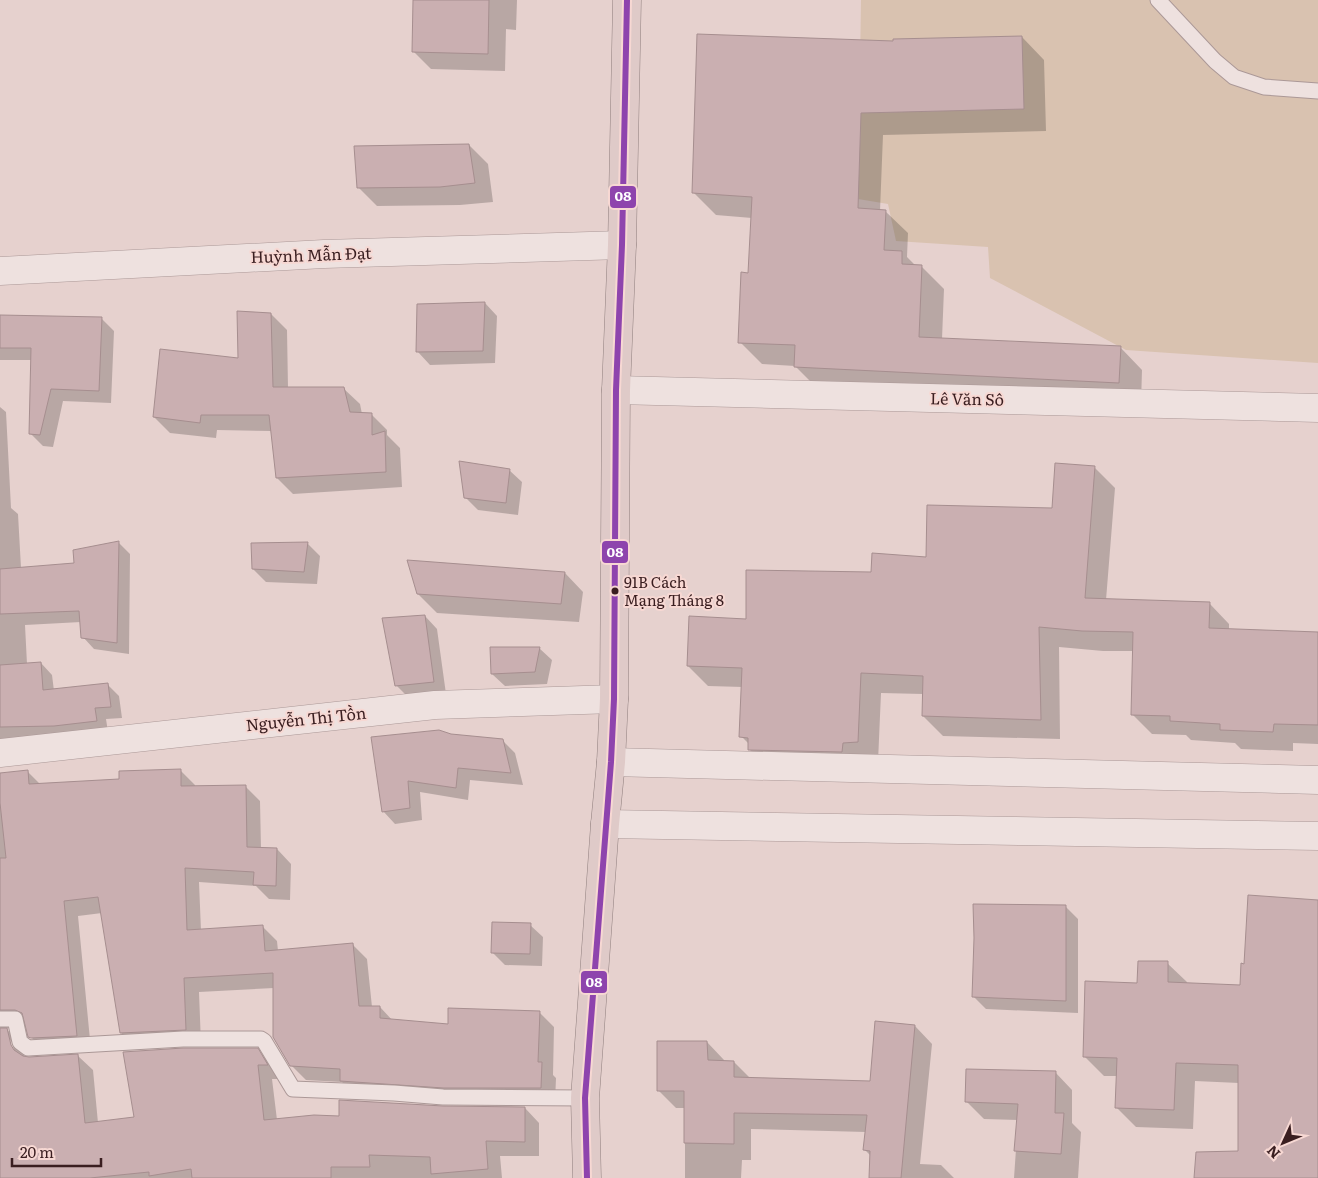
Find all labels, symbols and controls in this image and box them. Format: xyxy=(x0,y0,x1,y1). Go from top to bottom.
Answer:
line badge: 08 xyxy=(609,185,637,209)
text: 08 xyxy=(615,185,631,205)
street label: Huỳnh Mẫn Đạt xyxy=(250,240,372,268)
street label: Lê Văn Sô xyxy=(930,385,1004,411)
line badge: 08 xyxy=(601,540,629,564)
text: 08 xyxy=(607,541,623,561)
place label: 91B Cách Mạng Tháng 8 xyxy=(624,570,724,611)
marker: 91B Cách Mạng Tháng 8 xyxy=(610,586,620,596)
street label: Nguyễn Thị Tồn xyxy=(245,700,368,736)
line badge: 08 xyxy=(580,970,608,994)
text: 08 xyxy=(586,971,602,991)
north arrow xyxy=(1258,1118,1308,1168)
scale bar xyxy=(12,1136,101,1168)
text: 20 m xyxy=(20,1140,54,1163)
text: N xyxy=(1261,1141,1284,1164)

